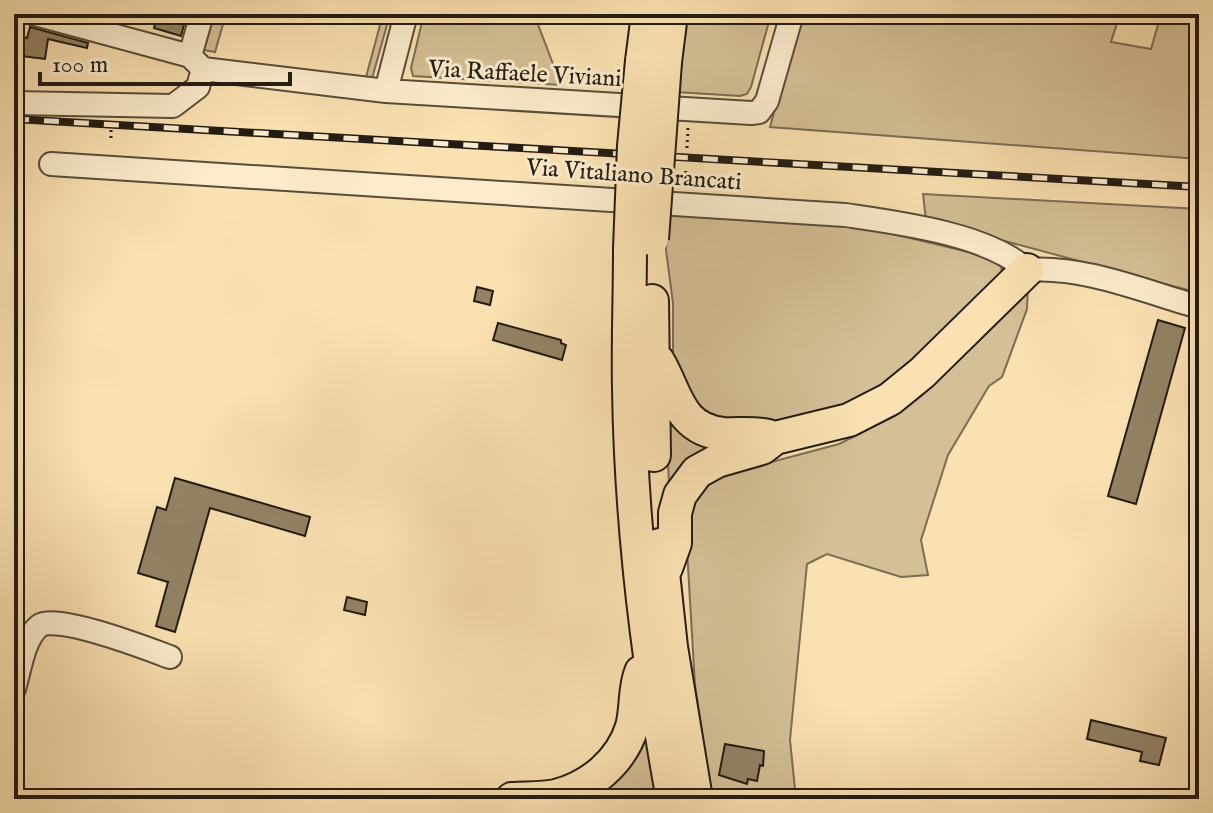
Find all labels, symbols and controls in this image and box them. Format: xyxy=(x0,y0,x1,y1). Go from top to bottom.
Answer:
scale bar xyxy=(40,36,290,86)
text: 100 m xyxy=(52,50,108,81)
street label: Via Raffaele Viviani xyxy=(427,54,622,95)
street label: Via Vitaliano Brancati xyxy=(524,152,743,198)

